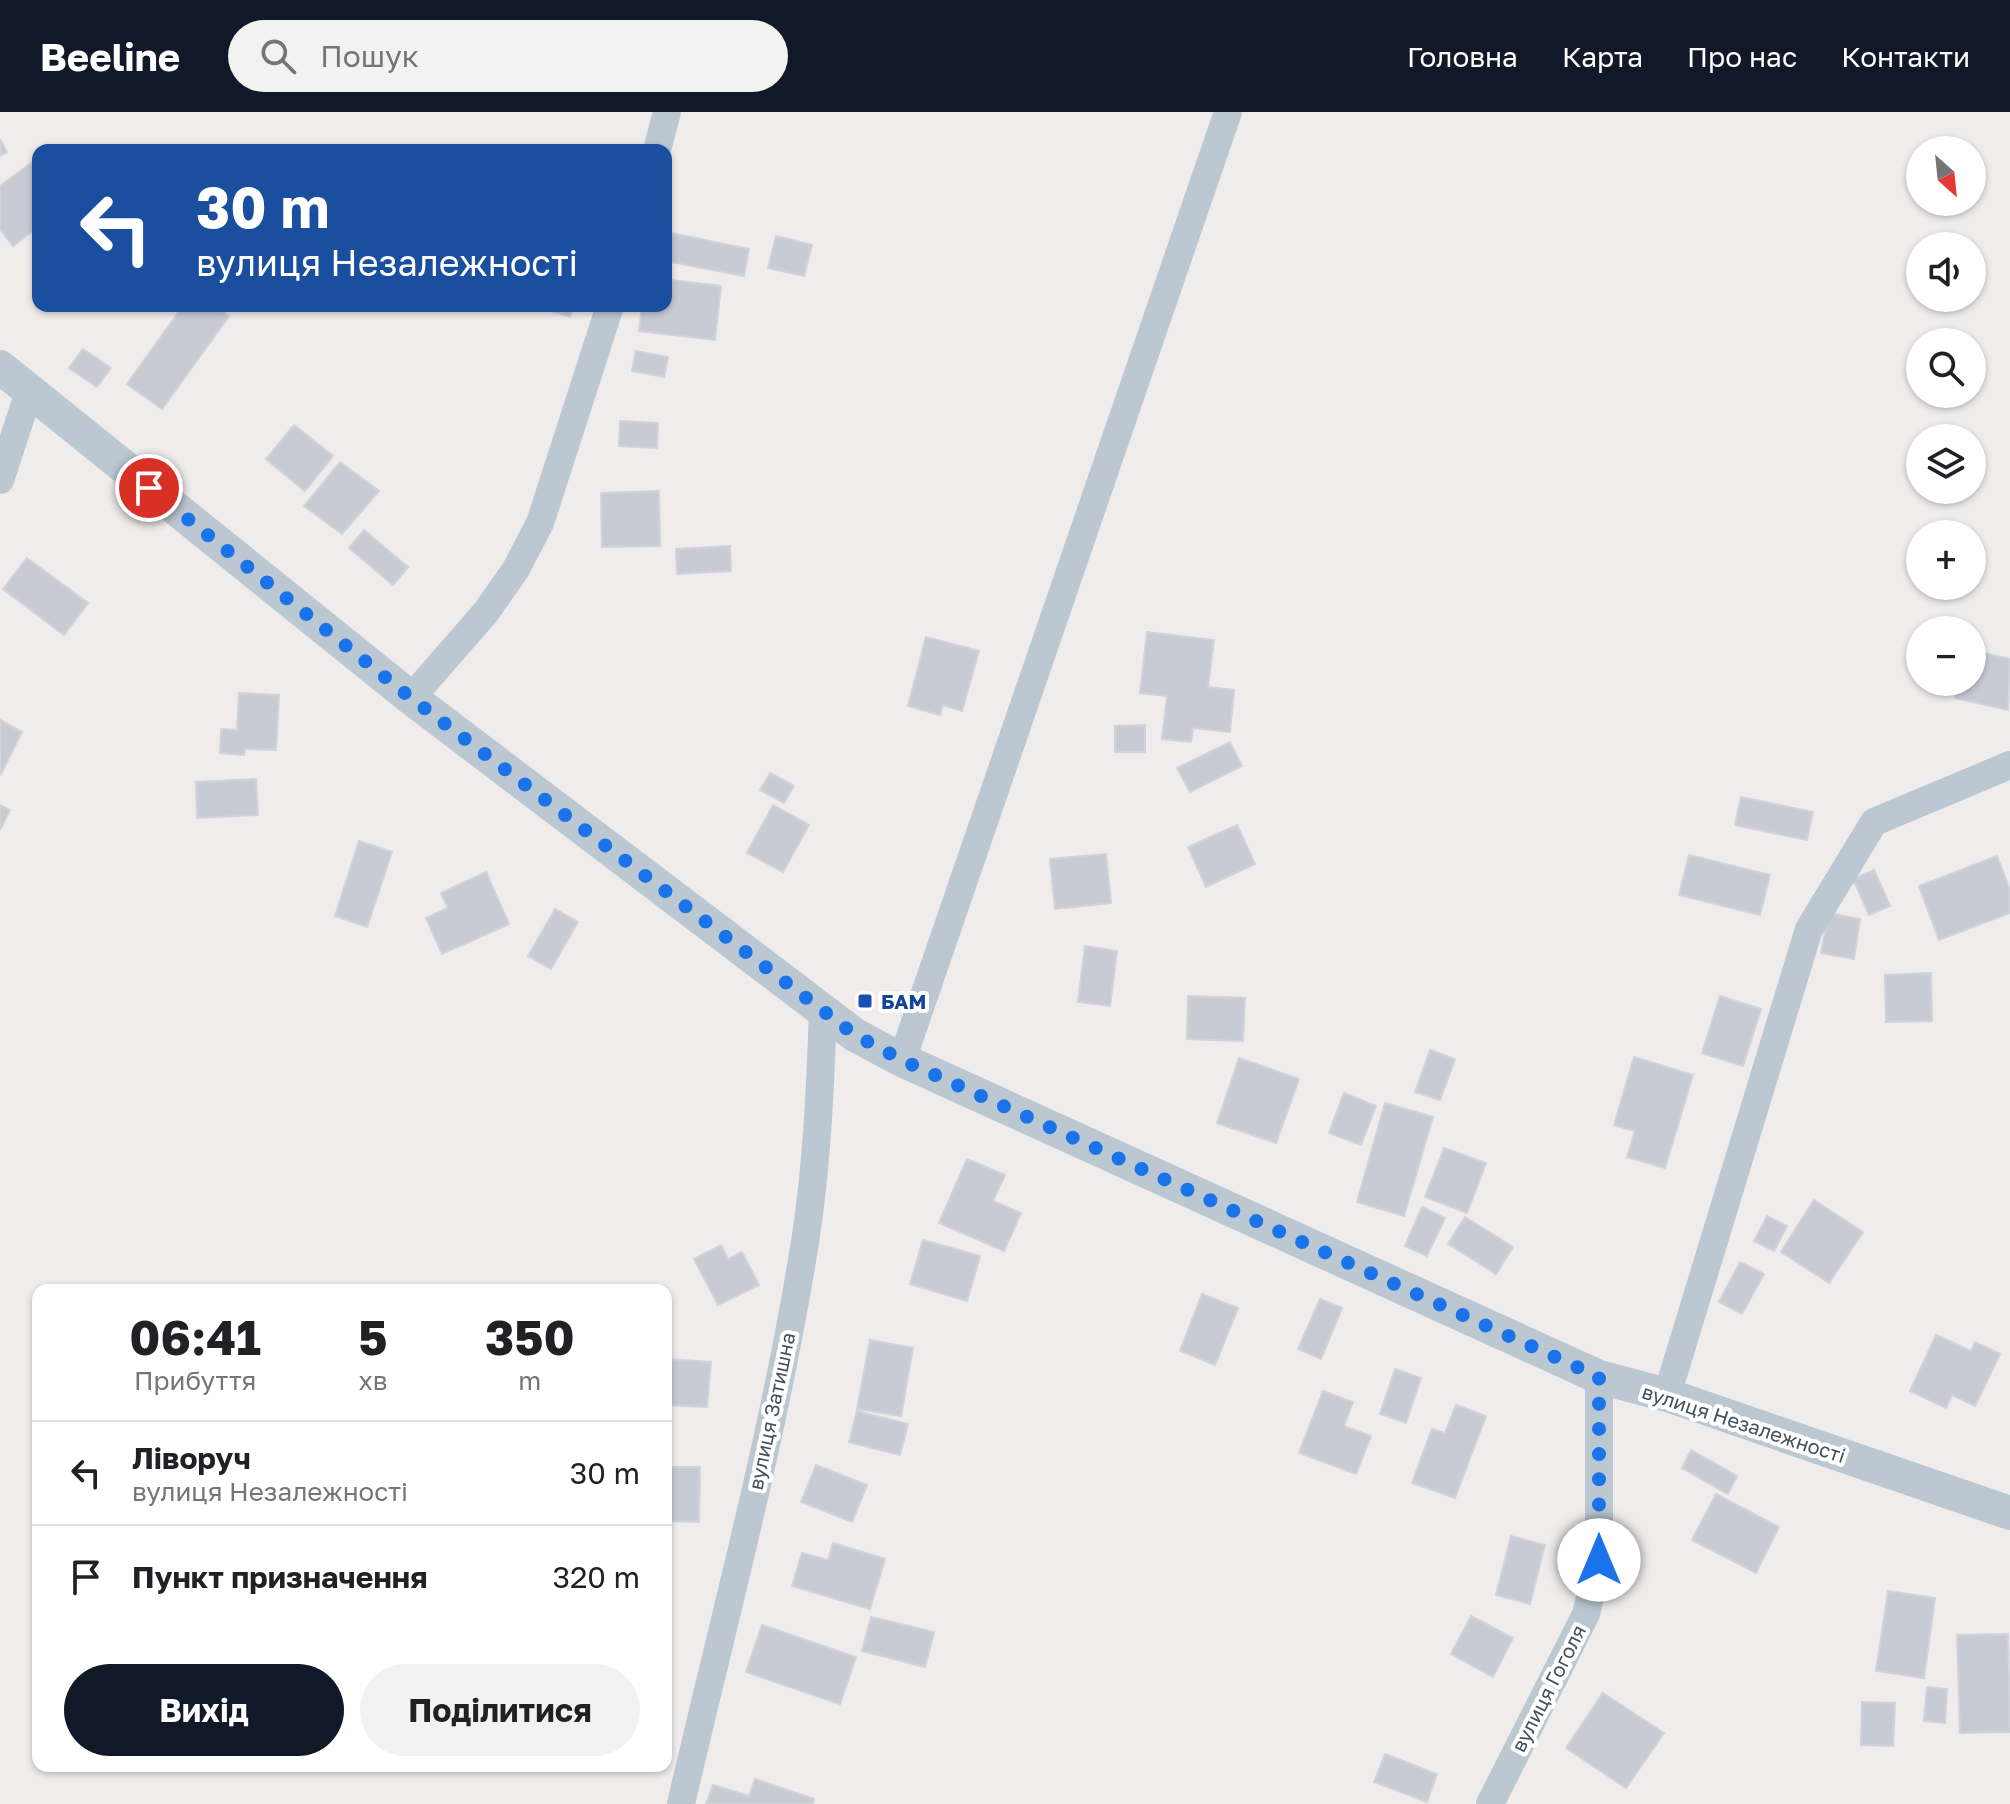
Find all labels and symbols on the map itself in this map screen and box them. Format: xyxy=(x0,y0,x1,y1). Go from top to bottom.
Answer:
north arrow xyxy=(1906,136,1986,216)
pin xyxy=(115,454,183,522)
place label: БАМ xyxy=(881,989,926,1013)
marker: БАМ xyxy=(856,992,874,1010)
street label: вулиця Затишна xyxy=(743,1330,799,1492)
street label: вулиця Незалежності xyxy=(1639,1379,1849,1467)
position arrow xyxy=(1557,1518,1641,1602)
street label: вулиця Гоголя xyxy=(1506,1620,1590,1756)

